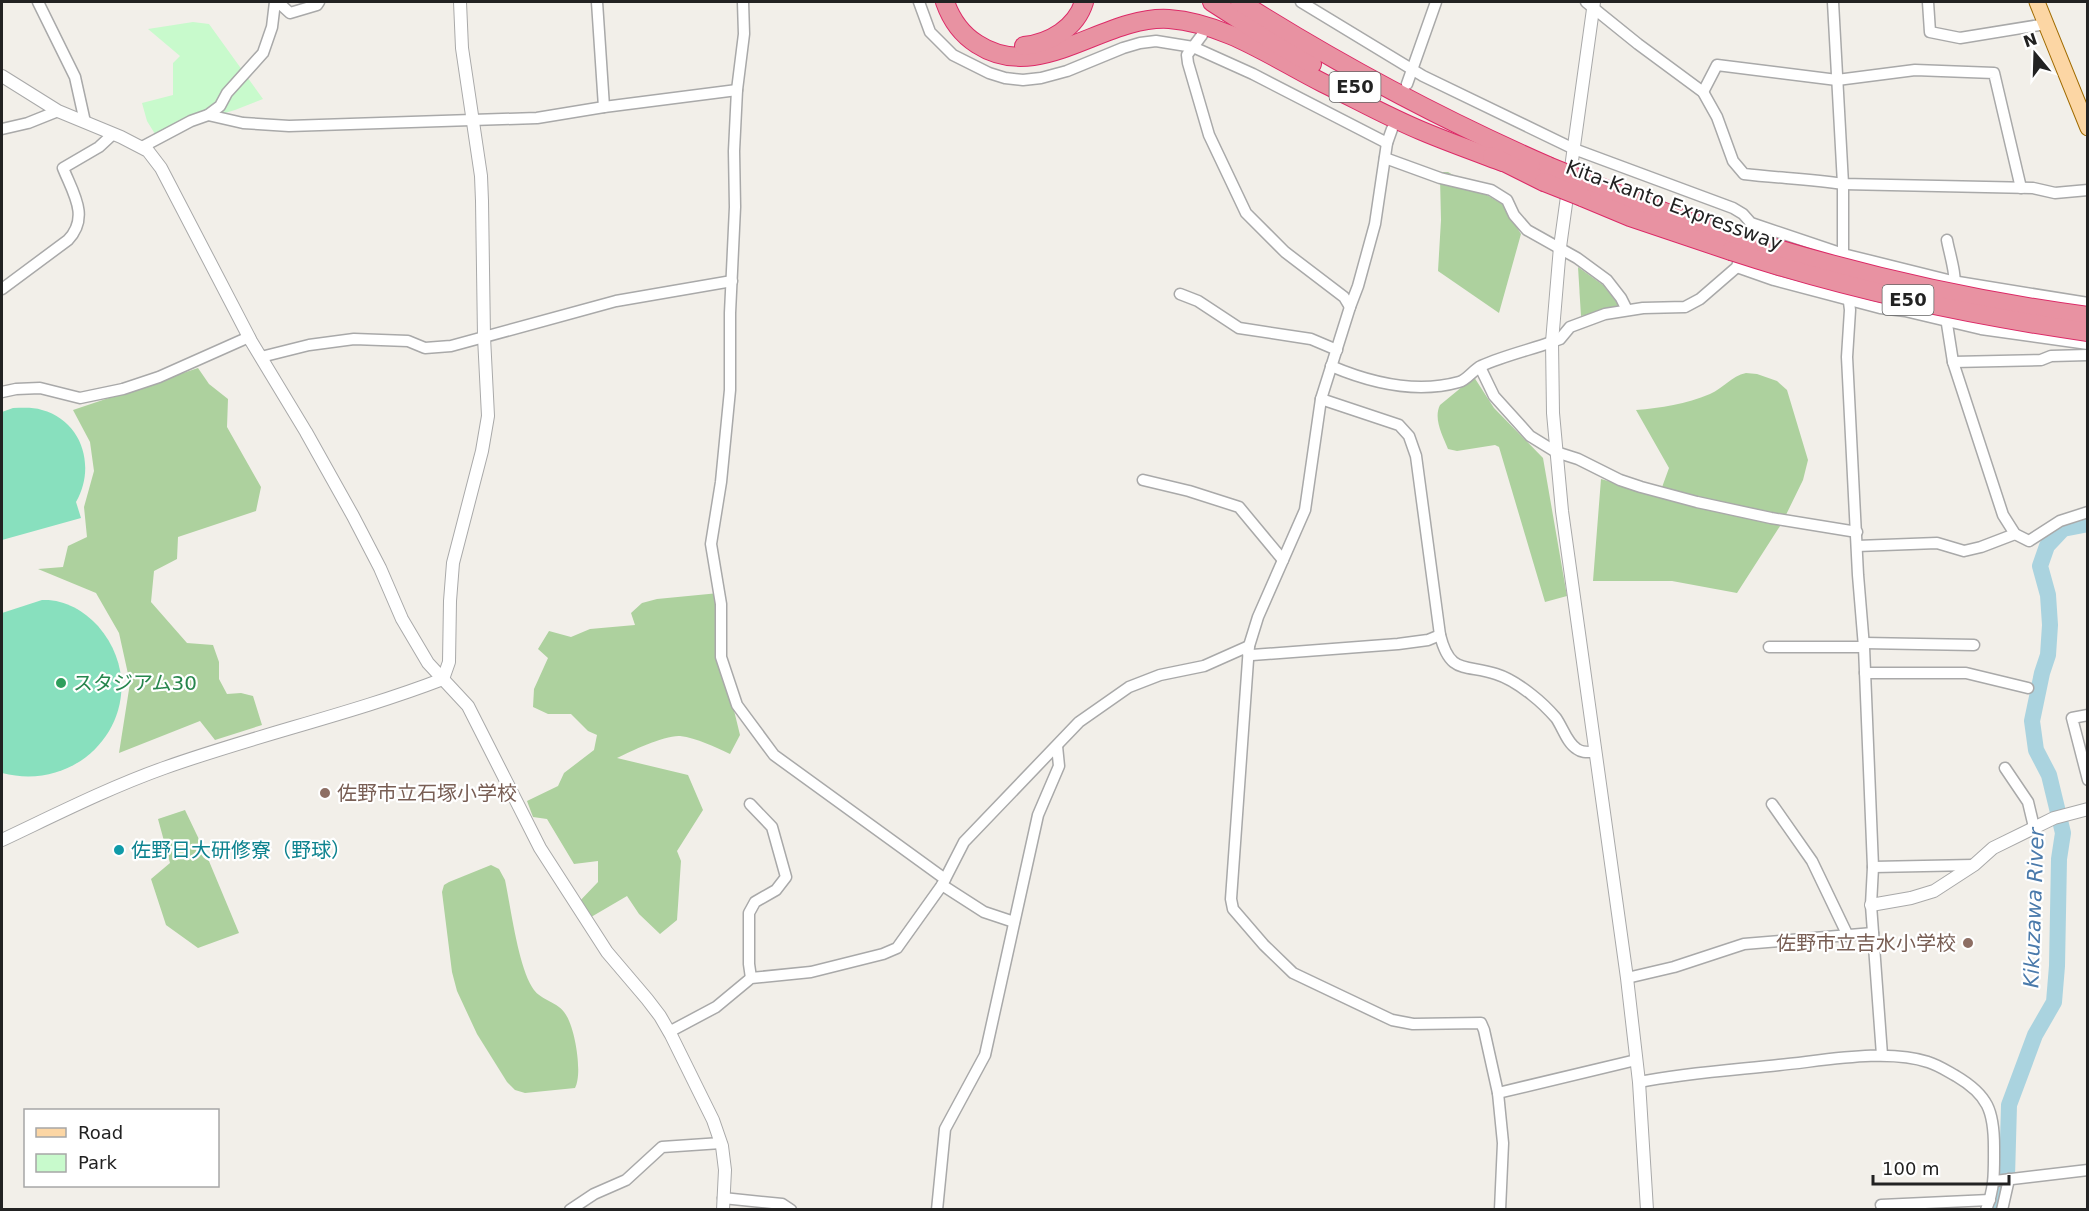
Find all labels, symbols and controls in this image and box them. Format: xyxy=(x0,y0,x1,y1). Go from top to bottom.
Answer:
north arrow xyxy=(2005,24,2065,84)
text: N xyxy=(2021,29,2040,51)
road number: E50 xyxy=(1330,72,1380,102)
street label: Kita-Kanto Expressway xyxy=(1562,155,1786,255)
road number: E50 xyxy=(1882,285,1934,315)
place label: スタジアム30 xyxy=(73,671,197,695)
marker: スタジアム30 xyxy=(54,676,68,690)
place label: 佐野市立石塚小学校 xyxy=(337,781,517,805)
marker: 佐野市立石塚小学校 xyxy=(318,786,332,800)
water label: Kikuzawa River xyxy=(2019,826,2049,988)
place label: 佐野日大研修寮（野球） xyxy=(131,838,351,862)
marker: 佐野日大研修寮（野球） xyxy=(112,843,126,857)
place label: 佐野市立吉水小学校 xyxy=(1776,931,1956,955)
marker: 佐野市立吉水小学校 xyxy=(1961,936,1975,950)
legend xyxy=(24,1109,219,1187)
text: Road xyxy=(78,1122,123,1143)
scale bar xyxy=(1873,1148,2010,1186)
text: Park xyxy=(78,1152,117,1173)
text: 100 m xyxy=(1882,1158,1940,1179)

